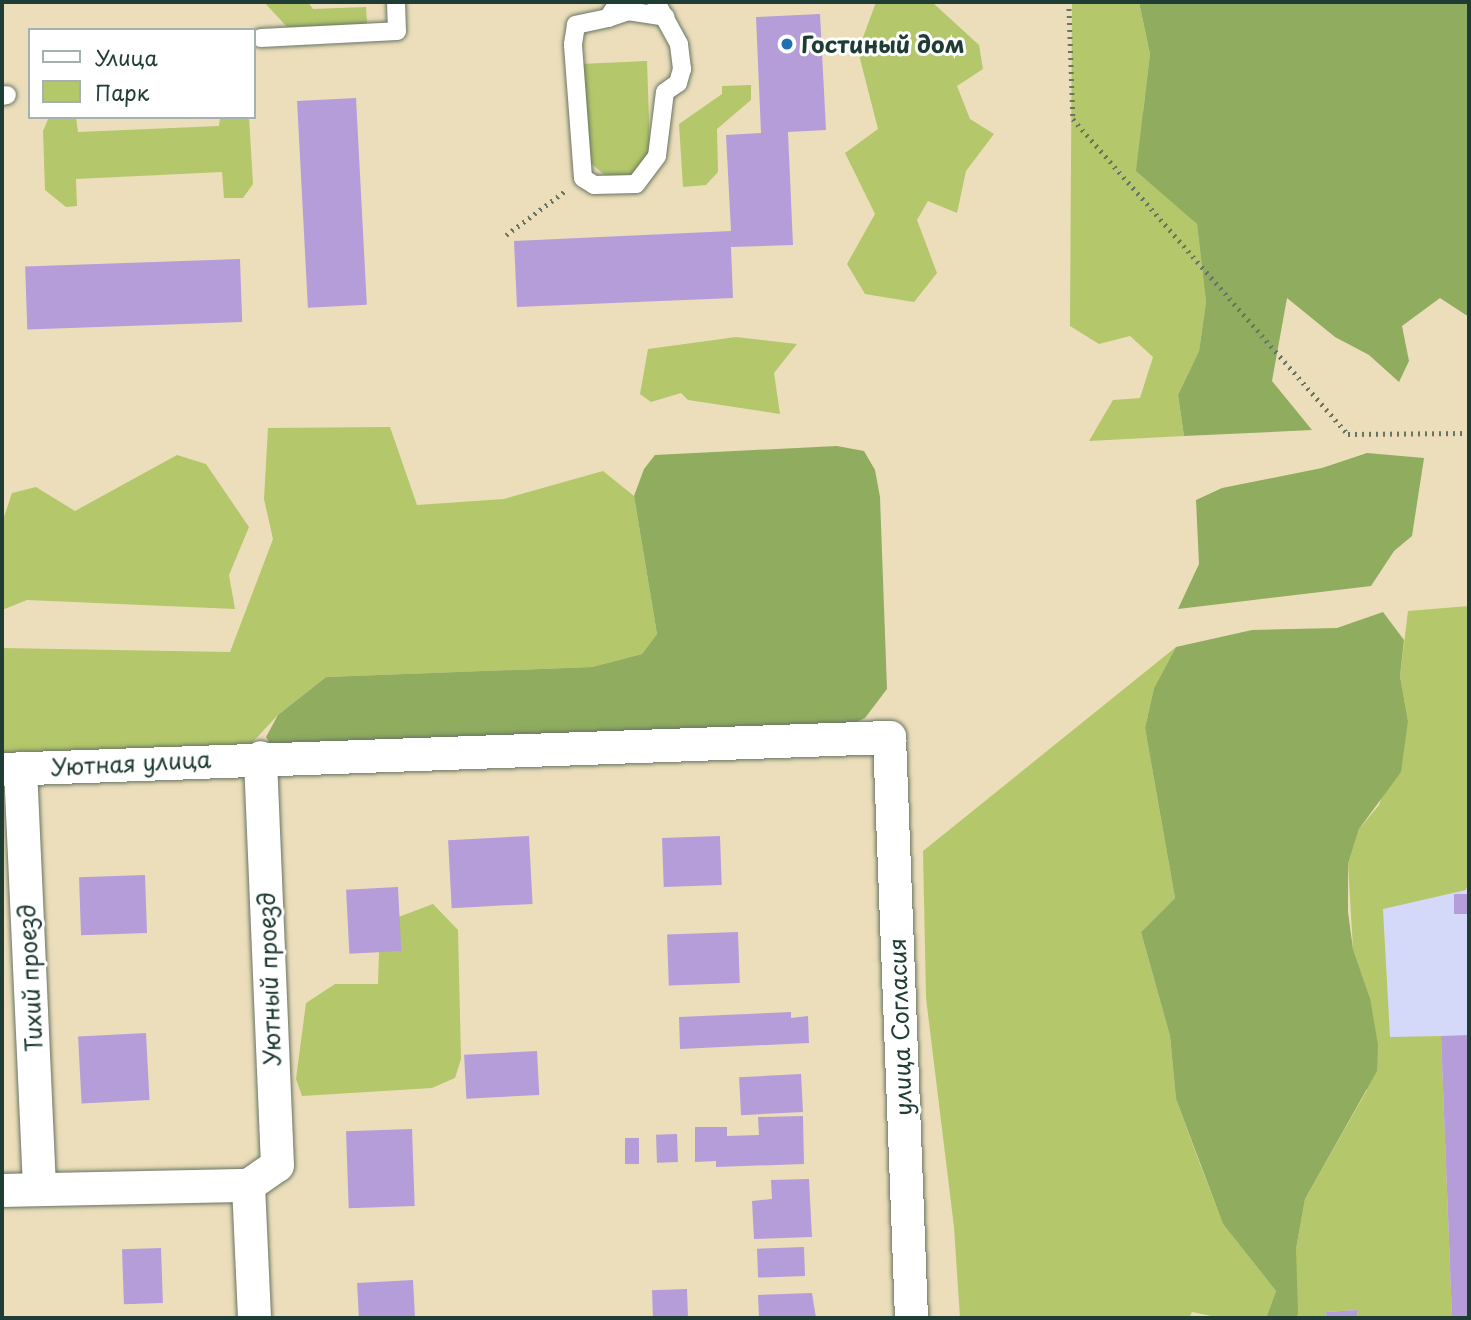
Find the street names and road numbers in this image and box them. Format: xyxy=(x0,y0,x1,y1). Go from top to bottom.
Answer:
street label: Уютная улица xyxy=(49,745,213,781)
street label: Уютный проезд xyxy=(252,892,286,1066)
street label: Тихий проезд xyxy=(12,903,48,1053)
street label: улица Согласия xyxy=(883,937,917,1117)

